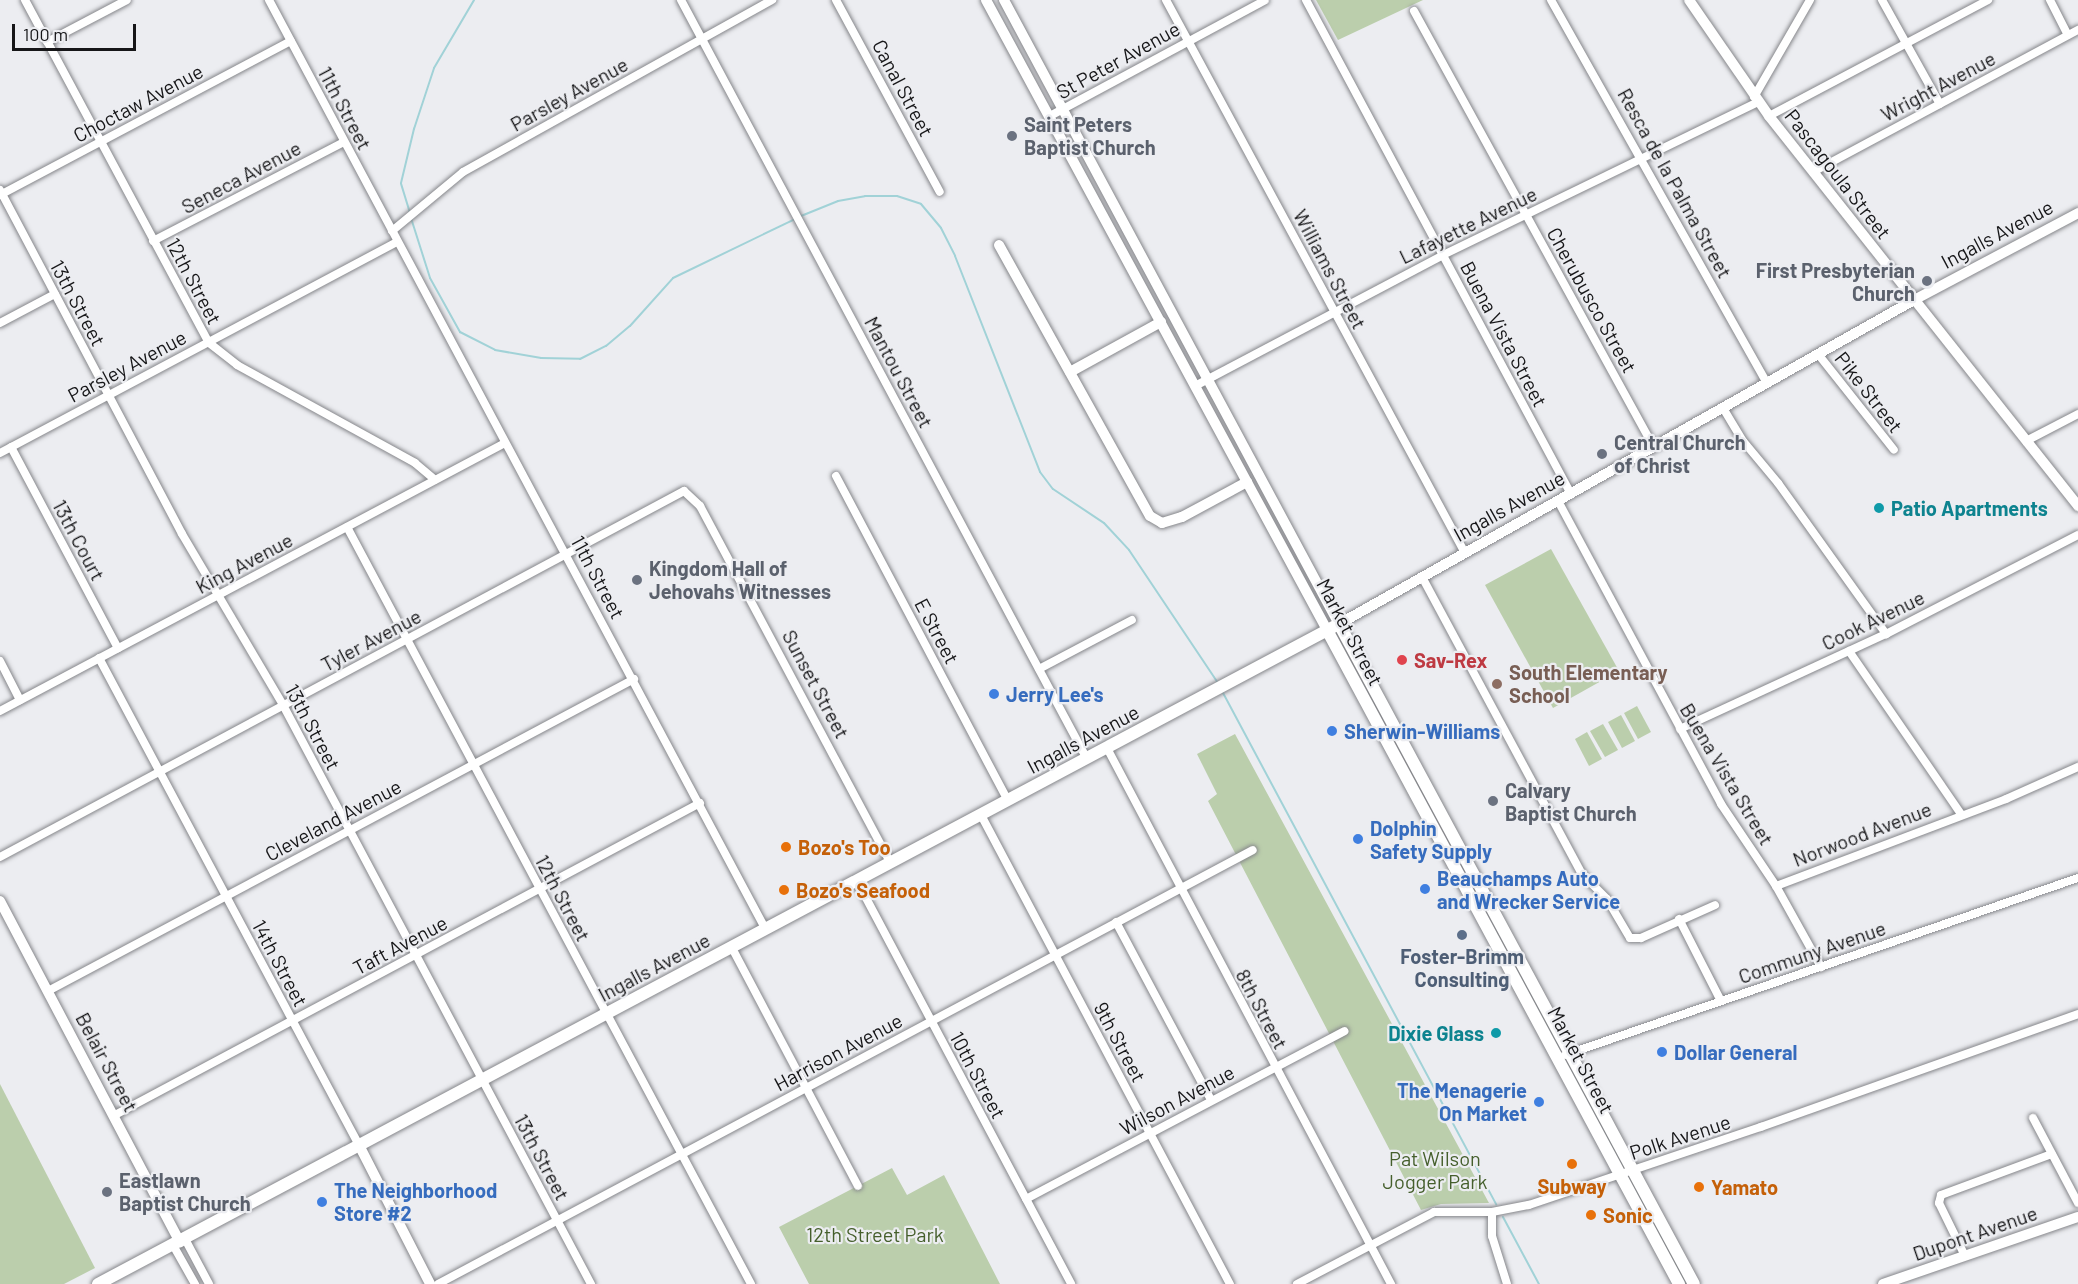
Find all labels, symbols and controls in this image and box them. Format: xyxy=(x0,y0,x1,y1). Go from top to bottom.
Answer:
scale bar xyxy=(15,12,140,50)
street label: St Peter Avenue xyxy=(1052,16,1184,104)
text: 100 m xyxy=(23,23,68,45)
street label: Canal Street xyxy=(867,35,939,141)
street label: Wright Avenue xyxy=(1877,46,1999,126)
street label: Parsley Avenue xyxy=(506,52,632,136)
street label: Choctaw Avenue xyxy=(69,59,207,147)
street label: 11th Street xyxy=(313,62,377,154)
street label: Resca de la Palma Street xyxy=(1613,84,1737,282)
street label: Pascagoula Street xyxy=(1780,104,1896,244)
place label: Saint Peters Baptist Church xyxy=(1024,112,1156,159)
marker: Saint Peters Baptist Church xyxy=(1005,129,1019,143)
street label: Seneca Avenue xyxy=(177,135,305,219)
street label: Lafayette Avenue xyxy=(1395,181,1541,269)
street label: Ingalls Avenue xyxy=(1937,194,2057,274)
street label: Williams Street xyxy=(1288,205,1372,333)
street label: Cherubusco Street xyxy=(1542,223,1642,377)
street label: 12th Street xyxy=(161,234,227,328)
street label: 13th Street xyxy=(45,256,111,350)
street label: Buena Vista Street xyxy=(1456,257,1552,411)
place label: First Presbyterian Church xyxy=(1756,258,1915,305)
marker: First Presbyterian Church xyxy=(1920,274,1934,288)
street label: Mantou Street xyxy=(860,312,938,432)
street label: Parsley Avenue xyxy=(64,325,190,407)
street label: Pike Street xyxy=(1830,347,1908,437)
place label: Central Church of Christ xyxy=(1614,430,1746,477)
marker: Central Church of Christ xyxy=(1595,447,1609,461)
street label: Ingalls Avenue xyxy=(1449,466,1569,546)
street label: 13th Court xyxy=(48,496,110,584)
place label: Patio Apartments xyxy=(1891,496,2048,520)
marker: Patio Apartments xyxy=(1872,501,1886,515)
street label: King Avenue xyxy=(191,527,297,599)
street label: 11th Street xyxy=(566,531,630,623)
place label: Kingdom Hall of Jehovahs Witnesses xyxy=(649,556,831,603)
marker: Kingdom Hall of Jehovahs Witnesses xyxy=(630,573,644,587)
street label: Market Street xyxy=(1312,574,1388,690)
street label: Cook Avenue xyxy=(1818,585,1928,655)
street label: E Street xyxy=(910,594,964,668)
street label: Tyler Avenue xyxy=(317,604,425,676)
street label: Sunset Street xyxy=(777,626,855,742)
place label: Sav-Rex xyxy=(1414,648,1487,672)
marker: Sav-Rex xyxy=(1395,653,1409,667)
place label: South Elementary School xyxy=(1509,660,1668,707)
marker: South Elementary School xyxy=(1490,677,1504,691)
street label: 13th Street xyxy=(280,680,346,774)
place label: Jerry Lee's xyxy=(1006,682,1104,706)
marker: Jerry Lee's xyxy=(987,687,1001,701)
street label: Ingalls Avenue xyxy=(1023,699,1143,779)
street label: Buena Vista Street xyxy=(1675,699,1779,849)
place label: Sherwin-Williams xyxy=(1344,719,1500,743)
marker: Sherwin-Williams xyxy=(1325,724,1339,738)
street label: Cleveland Avenue xyxy=(261,774,405,866)
place label: Calvary Baptist Church xyxy=(1505,778,1637,825)
marker: Calvary Baptist Church xyxy=(1486,794,1500,808)
street label: Norwood Avenue xyxy=(1789,797,1935,871)
place label: Dolphin Safety Supply xyxy=(1370,816,1492,863)
marker: Dolphin Safety Supply xyxy=(1351,832,1365,846)
place label: Bozo's Too xyxy=(798,835,891,859)
marker: Bozo's Too xyxy=(779,840,793,854)
street label: 12th Street xyxy=(530,851,596,945)
place label: Beauchamps Auto and Wrecker Service xyxy=(1437,866,1620,913)
place label: Bozo's Seafood xyxy=(796,878,930,902)
marker: Beauchamps Auto and Wrecker Service xyxy=(1418,882,1432,896)
marker: Bozo's Seafood xyxy=(777,883,791,897)
street label: Taft Avenue xyxy=(349,910,451,980)
street label: 14th Street xyxy=(247,916,313,1010)
street label: Communy Avenue xyxy=(1735,916,1889,988)
street label: Ingalls Avenue xyxy=(594,927,714,1007)
marker: Foster-Brimm Consulting xyxy=(1455,928,1469,942)
place label: Foster-Brimm Consulting xyxy=(1400,945,1524,992)
street label: 8th Street xyxy=(1231,965,1293,1053)
street label: 9th Street xyxy=(1089,998,1151,1086)
street label: Market Street xyxy=(1543,1002,1619,1118)
street label: Belair Street xyxy=(71,1008,143,1116)
street label: Harrison Avenue xyxy=(770,1008,906,1096)
place label: Dixie Glass xyxy=(1388,1021,1484,1045)
marker: Dixie Glass xyxy=(1489,1026,1503,1040)
street label: 10th Street xyxy=(945,1027,1011,1123)
place label: Dollar General xyxy=(1674,1040,1797,1064)
marker: Dollar General xyxy=(1655,1045,1669,1059)
street label: Wilson Avenue xyxy=(1116,1060,1238,1140)
place label: The Menagerie On Market xyxy=(1397,1078,1527,1125)
marker: The Menagerie On Market xyxy=(1532,1095,1546,1109)
street label: Polk Avenue xyxy=(1627,1109,1733,1165)
street label: 13th Street xyxy=(509,1110,575,1204)
park label: Pat Wilson Jogger Park xyxy=(1382,1147,1488,1194)
marker: Subway xyxy=(1565,1157,1579,1171)
place label: Eastlawn Baptist Church xyxy=(119,1168,251,1215)
place label: Subway xyxy=(1537,1174,1607,1198)
place label: Yamato xyxy=(1711,1175,1778,1199)
place label: The Neighborhood Store #2 xyxy=(334,1178,497,1225)
marker: Yamato xyxy=(1692,1180,1706,1194)
marker: Eastlawn Baptist Church xyxy=(100,1185,114,1199)
marker: The Neighborhood Store #2 xyxy=(315,1195,329,1209)
street label: Dupont Avenue xyxy=(1910,1200,2040,1266)
place label: Sonic xyxy=(1603,1203,1653,1227)
marker: Sonic xyxy=(1584,1208,1598,1222)
park label: 12th Street Park xyxy=(806,1222,944,1246)

